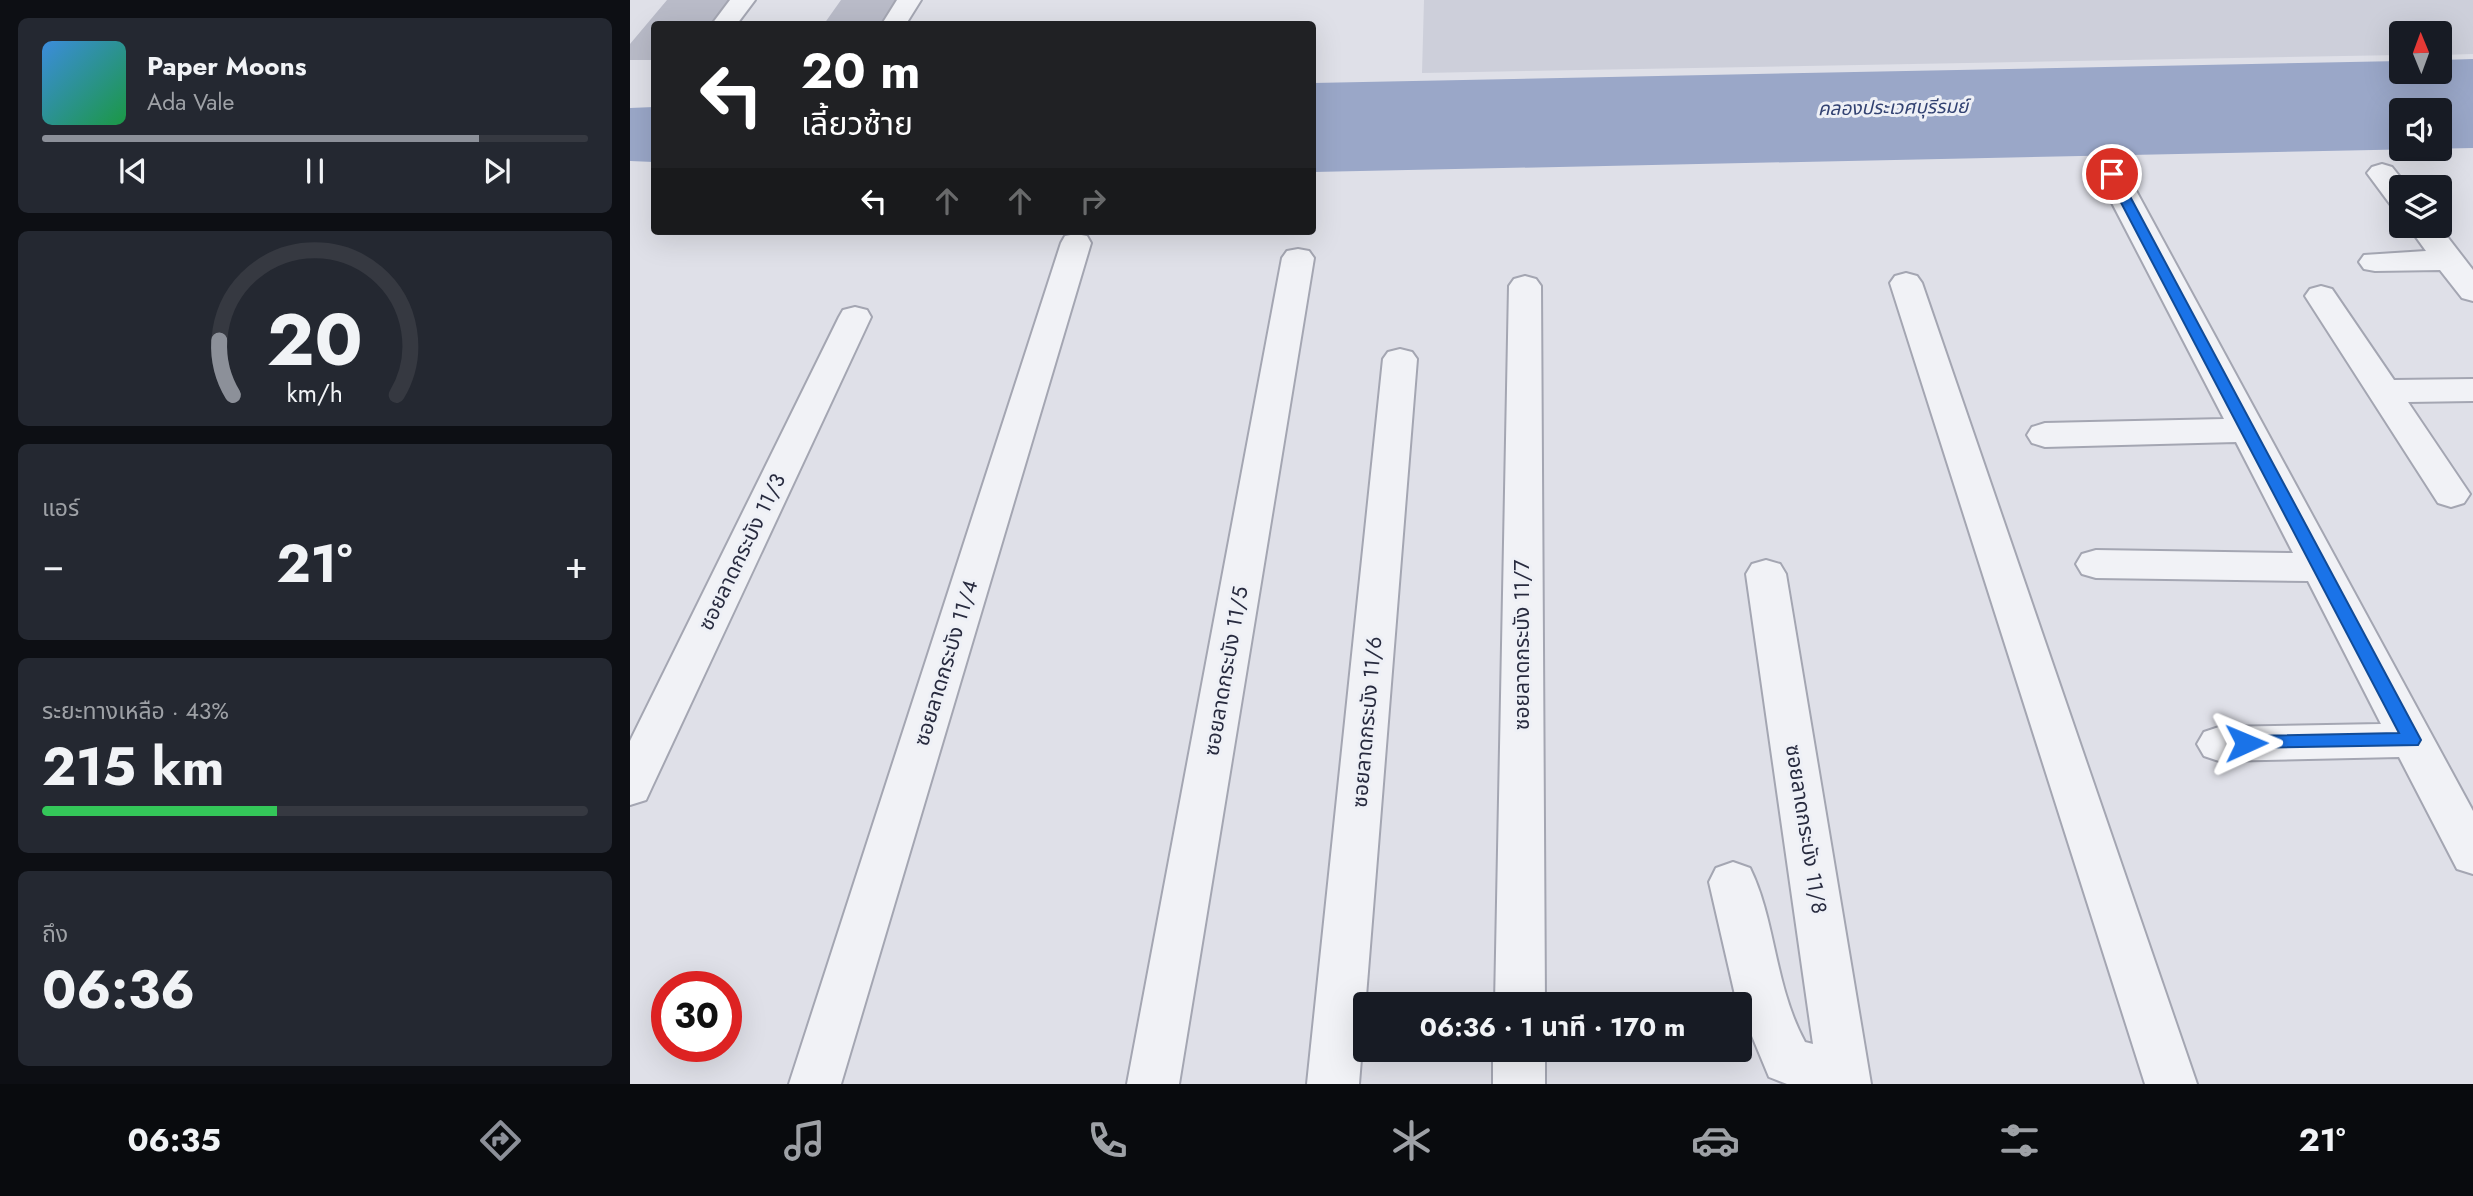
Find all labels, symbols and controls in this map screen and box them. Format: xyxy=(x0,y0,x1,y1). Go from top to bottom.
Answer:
north arrow xyxy=(2389,21,2452,84)
map controls xyxy=(2389,21,2452,238)
text: 20 m xyxy=(801,36,920,106)
text: Paper Moons xyxy=(147,47,307,85)
icon: left xyxy=(686,49,777,140)
text: Ada Vale xyxy=(147,85,234,119)
water label: คลองประเวศบุรีรมย์ xyxy=(1818,93,1973,122)
button: sound xyxy=(2389,98,2452,161)
text: เลี้ยวซ้าย xyxy=(801,101,913,147)
pin xyxy=(2082,144,2142,204)
icon: previous xyxy=(114,152,152,190)
icon: pause xyxy=(296,152,334,190)
icon: next xyxy=(478,152,516,190)
icon: arrive xyxy=(2093,155,2131,193)
button: layers xyxy=(2389,175,2452,238)
icon: left xyxy=(855,182,893,220)
icon: ahead xyxy=(928,182,966,220)
icon: ahead xyxy=(1001,182,1039,220)
icon: right xyxy=(1074,182,1112,220)
text: 20 xyxy=(267,287,363,392)
text: km/h xyxy=(287,375,343,411)
street label: ซอยลาดกระบัง 11/3 xyxy=(691,469,793,635)
text: แอร์ xyxy=(42,491,79,525)
text: 21° xyxy=(277,526,353,602)
text: − xyxy=(42,537,64,592)
text: + xyxy=(565,537,588,592)
street label: ซอยลาดกระบัง 11/7 xyxy=(1507,560,1537,730)
street label: ซอยลาดกระบัง 11/4 xyxy=(907,576,985,750)
street label: ซอยลาดกระบัง 11/5 xyxy=(1196,584,1256,758)
street label: ซอยลาดกระบัง 11/6 xyxy=(1345,635,1389,809)
text: ระยะทางเหลือ · 43% xyxy=(42,694,229,728)
position arrow xyxy=(2209,706,2283,780)
text: 215 km xyxy=(42,729,224,805)
street label: ซอยลาดกระบัง 11/8 xyxy=(1778,742,1834,916)
text: ถึง xyxy=(42,917,68,951)
text: 06:36 xyxy=(42,952,195,1028)
speed limit sign: 30 xyxy=(651,971,742,1062)
text: 06:36 · 1 นาที · 170 m xyxy=(1420,1008,1685,1046)
icon: directions xyxy=(476,1116,525,1165)
icon: music xyxy=(780,1116,829,1165)
icon: phone xyxy=(1083,1116,1132,1165)
icon: climate xyxy=(1387,1116,1436,1165)
icon: car xyxy=(1691,1116,1740,1165)
icon: filters xyxy=(1995,1116,2044,1165)
text: 06:35 xyxy=(127,1117,221,1163)
text: 21° xyxy=(2299,1117,2346,1163)

